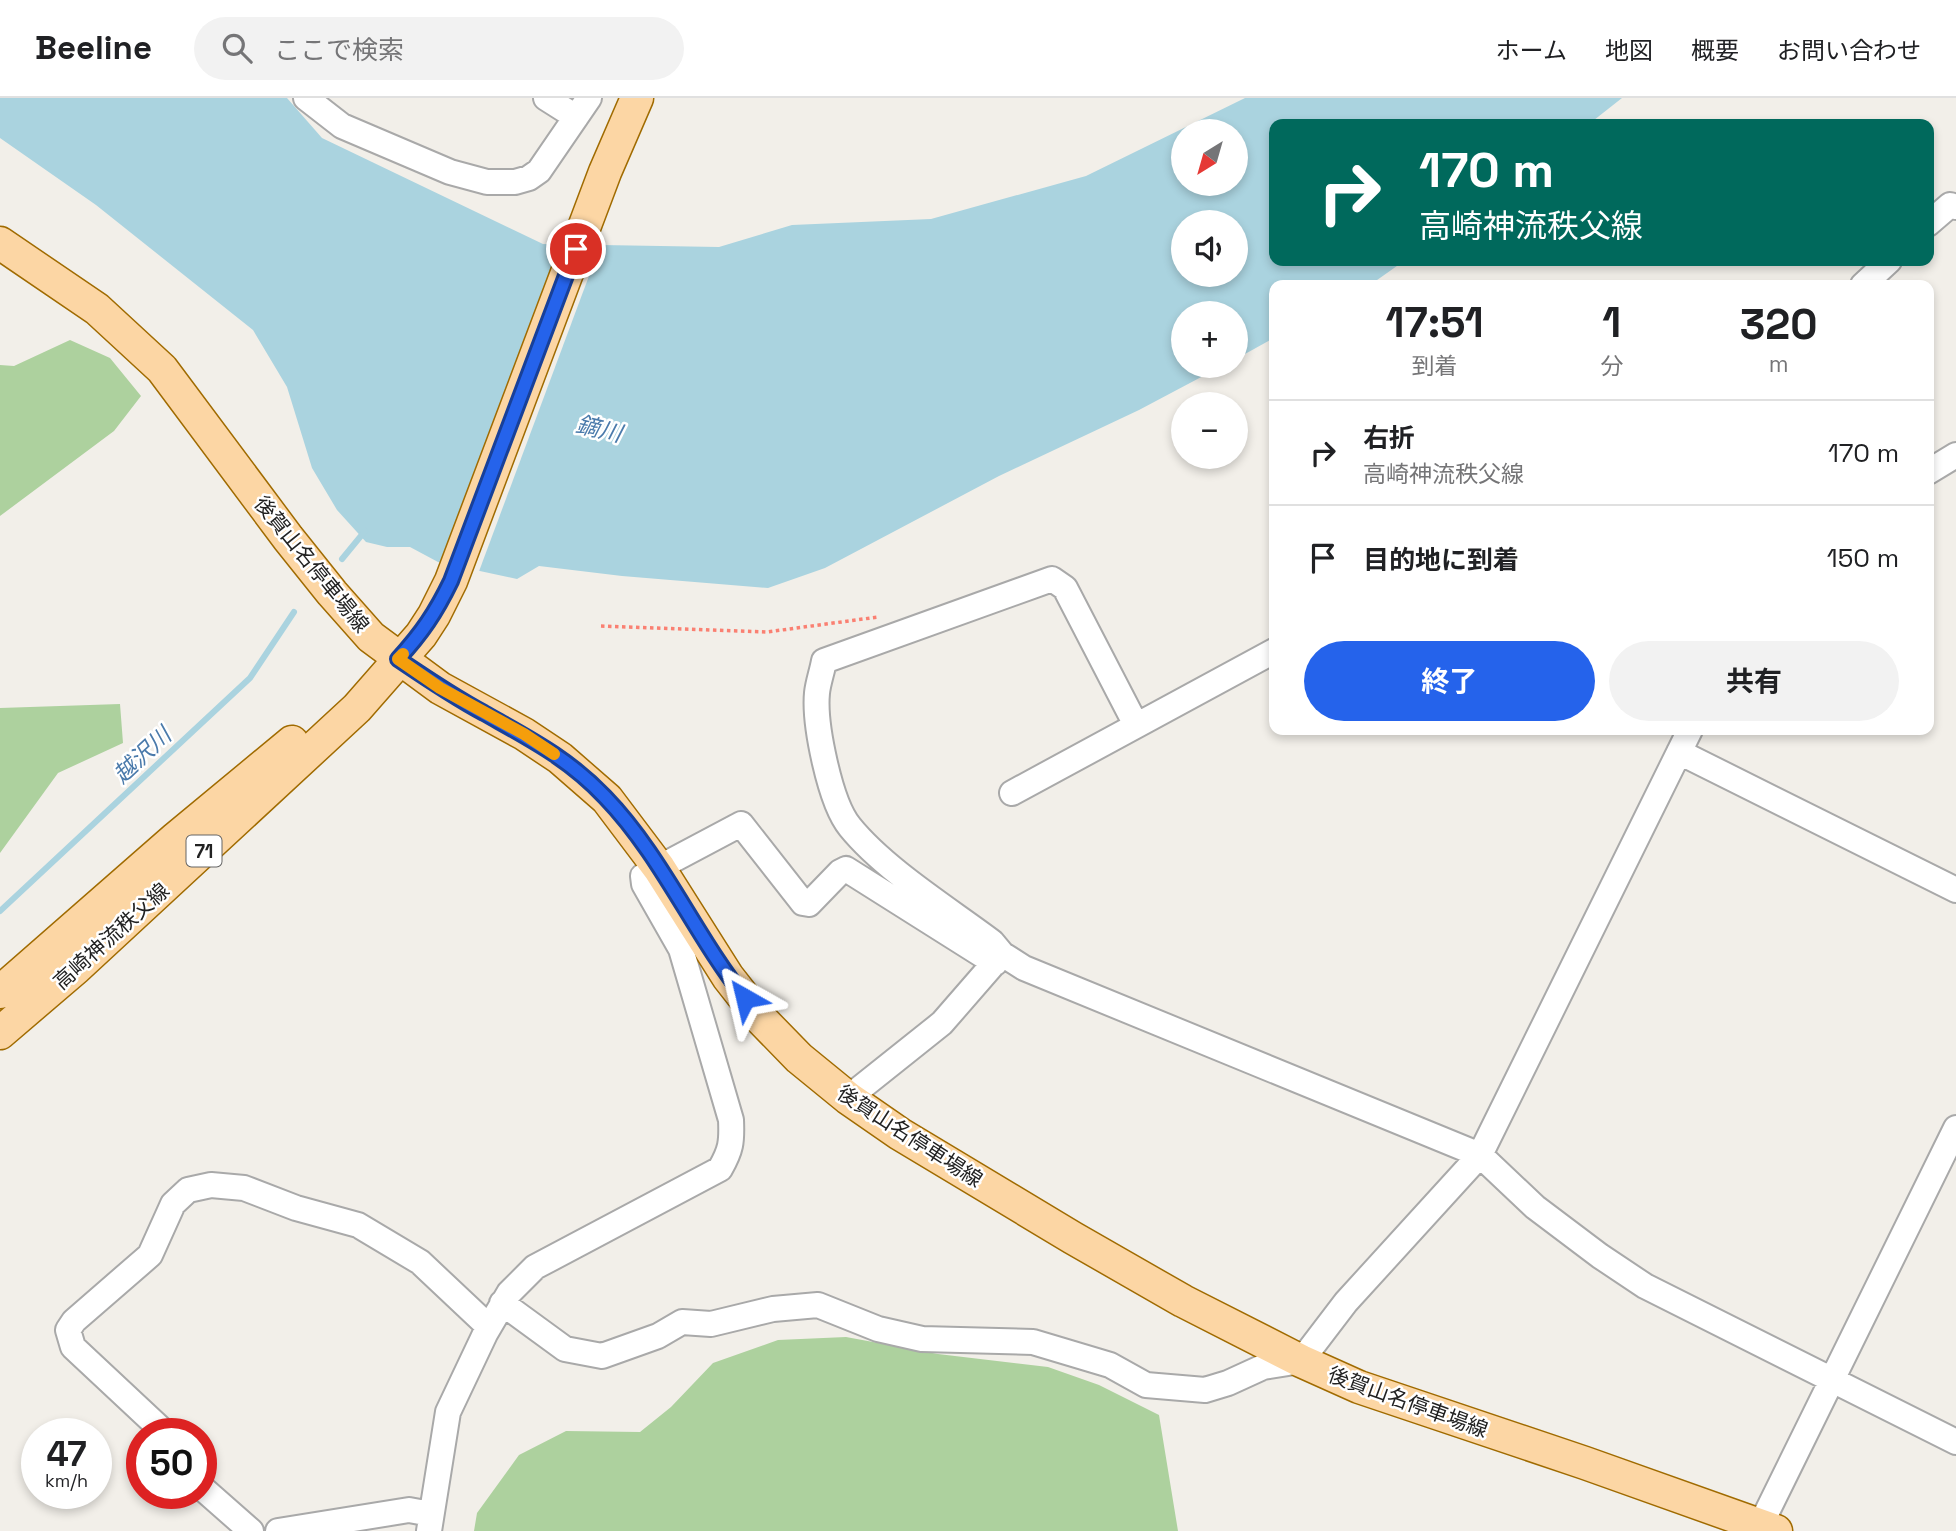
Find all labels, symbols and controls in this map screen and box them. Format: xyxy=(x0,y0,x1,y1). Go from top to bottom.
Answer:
search box xyxy=(194,17,684,80)
text: Beeline xyxy=(35,27,152,69)
icon: search xyxy=(218,29,256,67)
text: ここで検索 xyxy=(274,33,404,67)
text: ホーム xyxy=(1496,35,1567,66)
text: 地図 xyxy=(1605,35,1653,66)
text: 概要 xyxy=(1691,35,1739,66)
text: お問い合わせ xyxy=(1777,35,1921,66)
north arrow xyxy=(1171,119,1248,196)
map controls xyxy=(1171,119,1248,469)
text: 170 m xyxy=(1419,139,1554,201)
icon: right xyxy=(1304,147,1395,238)
text: 高崎神流秩父線 xyxy=(1419,206,1643,246)
button: sound xyxy=(1171,210,1248,287)
pin xyxy=(546,219,606,279)
icon: arrive xyxy=(557,230,595,268)
text: 17:51 xyxy=(1386,296,1484,349)
text: 1 xyxy=(1602,296,1621,349)
text: 320 xyxy=(1740,298,1817,351)
button: + xyxy=(1171,301,1248,378)
text: m xyxy=(1769,349,1788,379)
text: 到着 xyxy=(1412,351,1458,381)
text: 分 xyxy=(1600,351,1623,381)
button: − xyxy=(1171,392,1248,469)
water label: 鏑川 xyxy=(573,409,628,449)
text: 右折 xyxy=(1363,421,1415,455)
icon: right xyxy=(1304,434,1342,472)
text: 170 m xyxy=(1828,436,1899,470)
text: 高崎神流秩父線 xyxy=(1363,459,1524,489)
street label: 後賀山名停車場線 xyxy=(249,490,375,638)
icon: arrive xyxy=(1304,539,1342,577)
text: 150 m xyxy=(1827,541,1899,575)
text: 目的地に到着 xyxy=(1363,543,1519,577)
button: 終了 xyxy=(1304,641,1595,721)
button: 共有 xyxy=(1609,641,1899,721)
water label: 越沢川 xyxy=(107,718,180,789)
road number: 71 xyxy=(186,836,222,866)
street label: 高崎神流秩父線 xyxy=(47,877,175,995)
position arrow xyxy=(708,961,782,1035)
street label: 後賀山名停車場線 xyxy=(832,1079,988,1193)
street label: 後賀山名停車場線 xyxy=(1324,1361,1492,1443)
speed limit sign: 50 xyxy=(126,1418,217,1509)
text: 47 xyxy=(46,1432,87,1476)
text: km/h xyxy=(45,1469,88,1492)

